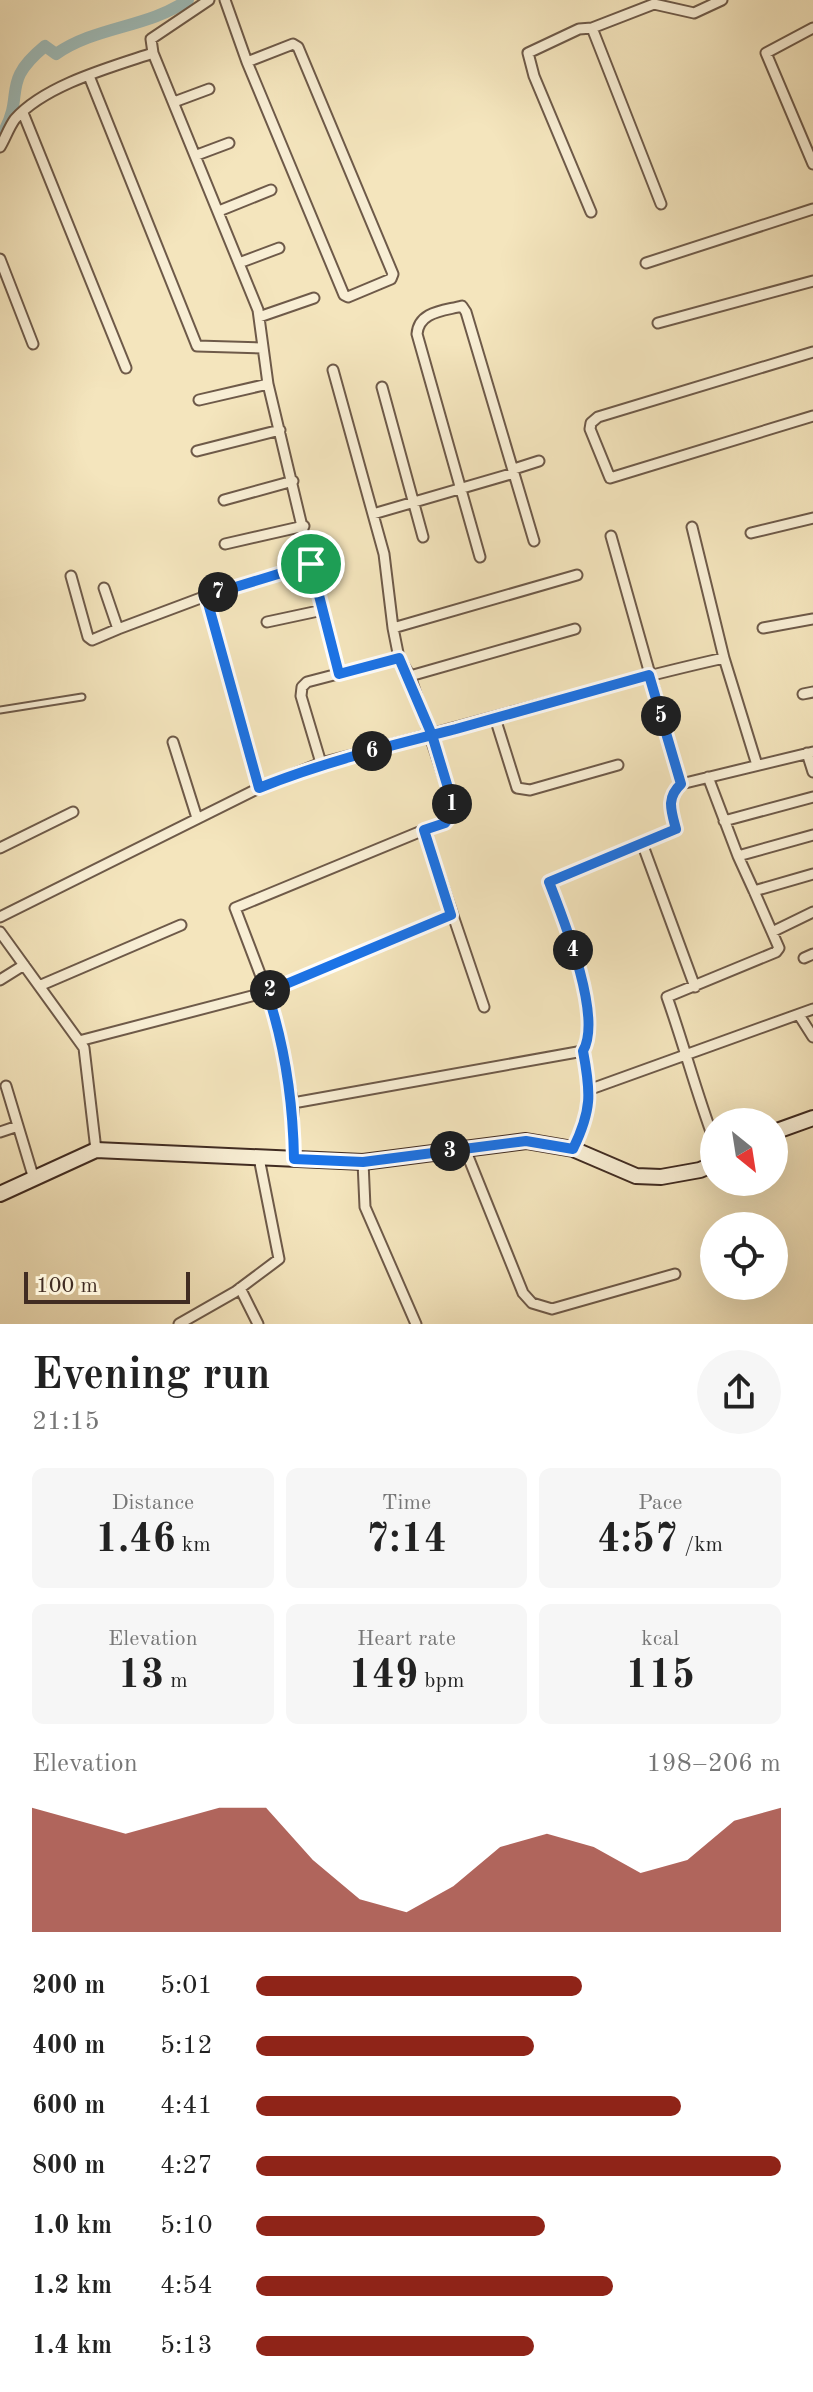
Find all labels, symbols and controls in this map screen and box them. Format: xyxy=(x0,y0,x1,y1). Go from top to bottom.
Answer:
pin xyxy=(277,530,345,598)
icon: arrive xyxy=(289,542,333,586)
pin: 7 xyxy=(198,572,238,612)
text: 7 xyxy=(212,581,224,603)
pin: 5 xyxy=(641,696,681,736)
text: 5 xyxy=(655,705,667,727)
pin: 6 xyxy=(352,731,392,771)
text: 6 xyxy=(366,740,378,762)
pin: 1 xyxy=(432,784,472,824)
text: 1 xyxy=(446,793,458,815)
pin: 4 xyxy=(553,930,593,970)
text: 4 xyxy=(567,939,579,961)
pin: 2 xyxy=(250,970,290,1010)
text: 2 xyxy=(264,979,276,1001)
north arrow xyxy=(700,1108,788,1196)
map controls xyxy=(700,1108,788,1300)
pin: 3 xyxy=(430,1131,470,1171)
text: 3 xyxy=(444,1140,456,1162)
button: locate xyxy=(700,1212,788,1300)
scale bar xyxy=(24,1268,190,1304)
text: 100 m xyxy=(36,1275,98,1297)
button: share xyxy=(697,1350,781,1434)
text: Evening run xyxy=(32,1354,270,1398)
text: 21:15 xyxy=(32,1409,100,1435)
text: Distance xyxy=(111,1492,194,1514)
text: Time xyxy=(382,1492,431,1514)
text: Pace xyxy=(638,1492,682,1514)
text: 1.46 xyxy=(95,1521,176,1561)
text: 7:14 xyxy=(366,1521,447,1561)
text: 4:57 xyxy=(597,1521,678,1561)
text: km xyxy=(176,1534,211,1556)
text: /km xyxy=(678,1534,723,1556)
text: Elevation xyxy=(108,1628,198,1650)
text: Heart rate xyxy=(357,1628,456,1650)
text: kcal xyxy=(641,1628,679,1650)
text: 13 xyxy=(118,1657,164,1697)
text: 149 xyxy=(349,1657,418,1697)
text: 115 xyxy=(625,1657,695,1697)
text: m xyxy=(164,1670,188,1692)
text: bpm xyxy=(418,1670,464,1692)
text: Elevation xyxy=(32,1751,138,1777)
text: 198–206 m xyxy=(646,1751,781,1777)
text: 200 m xyxy=(32,1973,105,1999)
text: 5:01 xyxy=(160,1973,213,1999)
text: 400 m xyxy=(32,2033,105,2059)
text: 5:12 xyxy=(160,2033,213,2059)
text: 600 m xyxy=(32,2093,105,2119)
text: 4:41 xyxy=(160,2093,213,2119)
text: 800 m xyxy=(32,2153,105,2179)
text: 4:27 xyxy=(160,2153,213,2179)
text: 1.0 km xyxy=(32,2213,112,2239)
text: 5:10 xyxy=(160,2213,213,2239)
text: 1.2 km xyxy=(32,2273,112,2299)
text: 4:54 xyxy=(160,2273,213,2299)
text: 1.4 km xyxy=(32,2333,112,2359)
text: 5:13 xyxy=(160,2333,213,2359)

